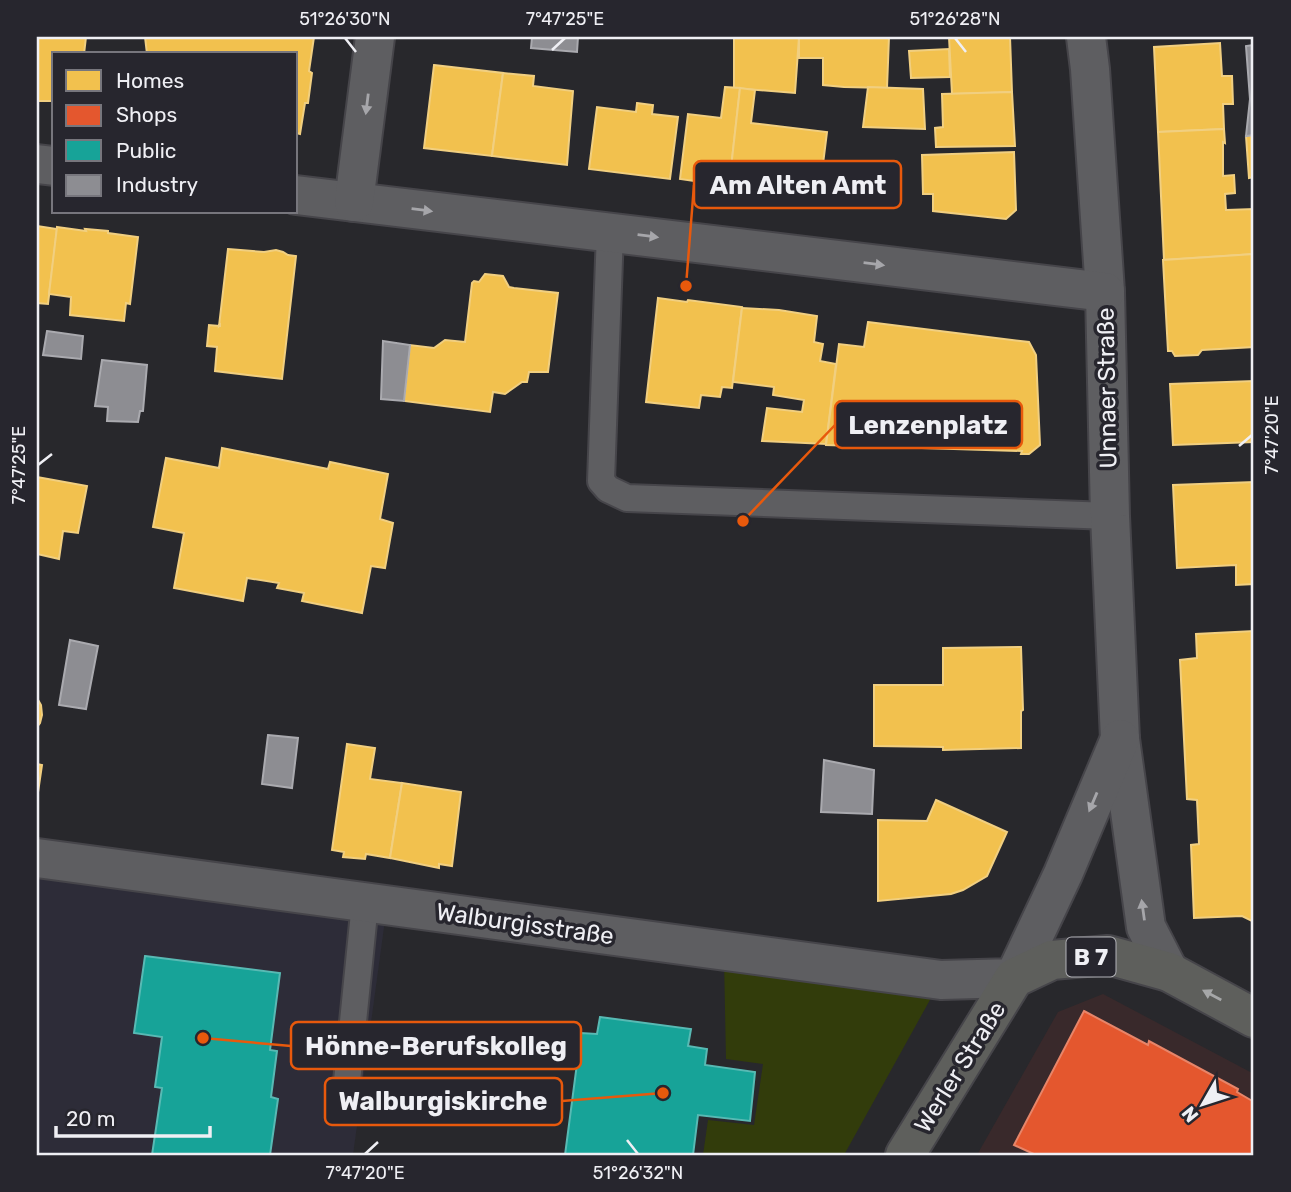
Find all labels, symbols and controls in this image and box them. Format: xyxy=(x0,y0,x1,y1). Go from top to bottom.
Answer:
text: 51°26'30"N xyxy=(299,8,391,30)
text: 7°47'25"E xyxy=(526,8,604,30)
text: 51°26'28"N xyxy=(909,8,1001,30)
legend xyxy=(52,52,298,214)
text: Homes xyxy=(116,68,184,93)
one-way arrow xyxy=(361,94,372,116)
text: Shops xyxy=(116,102,177,127)
text: Public xyxy=(116,138,176,163)
callout: Am Alten Amt xyxy=(694,161,901,208)
text: Am Alten Amt xyxy=(710,170,887,201)
text: Industry xyxy=(116,172,198,197)
one-way arrow xyxy=(411,204,433,215)
one-way arrow xyxy=(637,231,659,242)
one-way arrow xyxy=(863,258,885,269)
street label: Unnaer Straße xyxy=(1092,307,1122,469)
text: 7°47'20"E xyxy=(1261,395,1283,475)
callout: Lenzenplatz xyxy=(835,401,1022,448)
text: Lenzenplatz xyxy=(848,410,1008,441)
text: 7°47'25"E xyxy=(8,426,30,504)
one-way arrow xyxy=(1087,792,1099,812)
street label: Walburgisstraße xyxy=(434,898,616,950)
one-way arrow xyxy=(1138,898,1149,920)
road number: B 7 xyxy=(1066,938,1116,976)
one-way arrow xyxy=(1202,989,1221,1001)
street label: Werler Straße xyxy=(909,996,1011,1138)
callout: Hönne-Berufskolleg xyxy=(291,1022,581,1069)
text: Hönne-Berufskolleg xyxy=(305,1031,567,1062)
north arrow xyxy=(1168,1070,1238,1140)
callout: Walburgiskirche xyxy=(325,1078,562,1125)
text: Walburgiskirche xyxy=(339,1086,547,1117)
scale bar xyxy=(56,1094,210,1138)
text: N xyxy=(1177,1102,1203,1127)
text: 20 m xyxy=(66,1106,115,1131)
text: 7°47'20"E xyxy=(325,1162,405,1184)
text: 51°26'32"N xyxy=(593,1162,683,1184)

